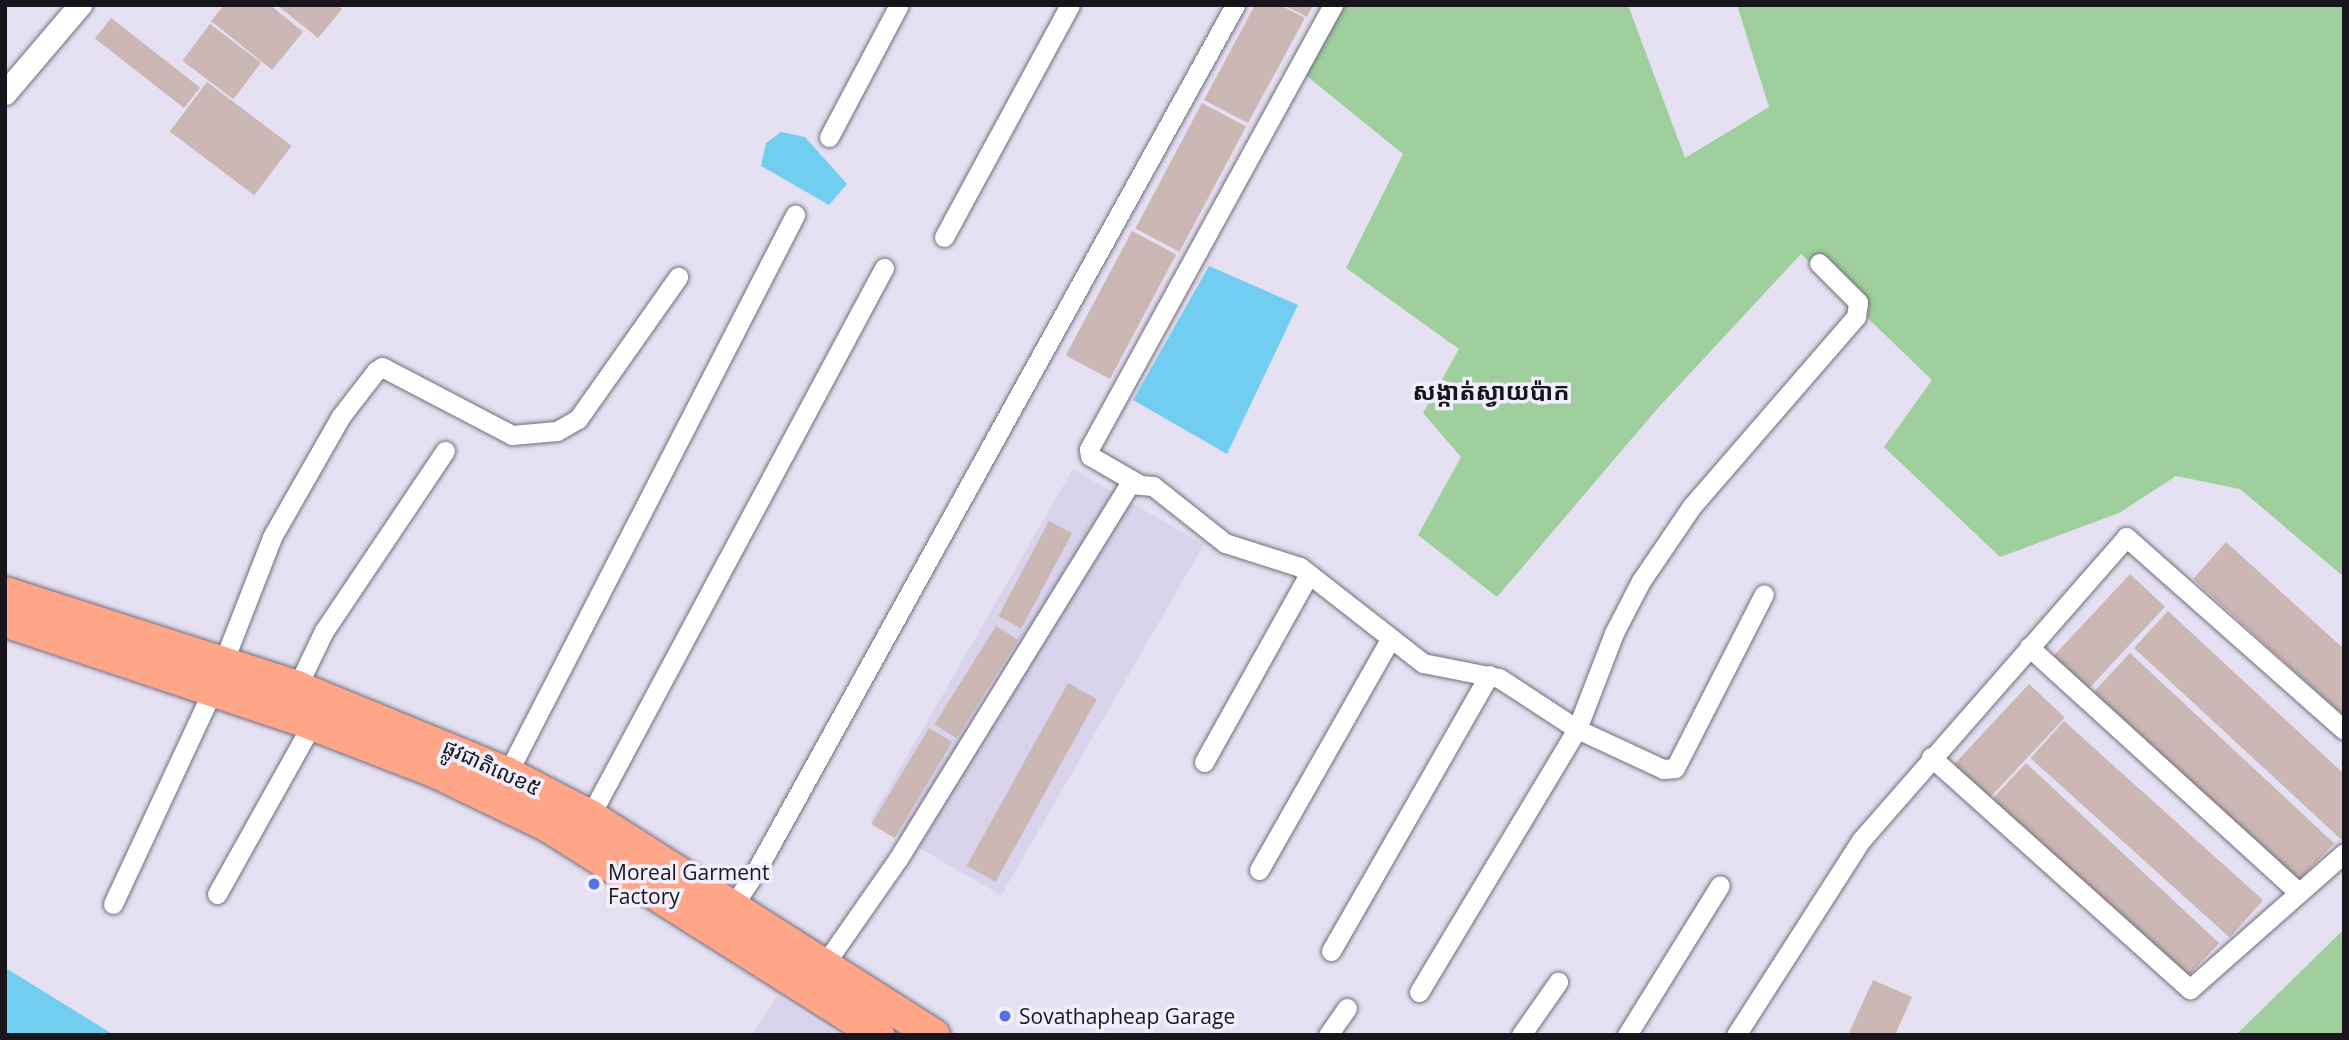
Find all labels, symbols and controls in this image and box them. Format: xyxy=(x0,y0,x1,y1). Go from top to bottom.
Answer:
district label: សង្កាត់ស្វាយប៉ាក xyxy=(1412,377,1570,405)
street label: ផ្លូវជាតិលេខ៥ xyxy=(439,733,545,801)
place label: Moreal Garment Factory xyxy=(608,859,769,909)
marker: Moreal Garment Factory xyxy=(586,876,602,892)
place label: Sovathapheap Garage xyxy=(1019,1003,1235,1029)
marker: Sovathapheap Garage xyxy=(997,1008,1013,1024)

